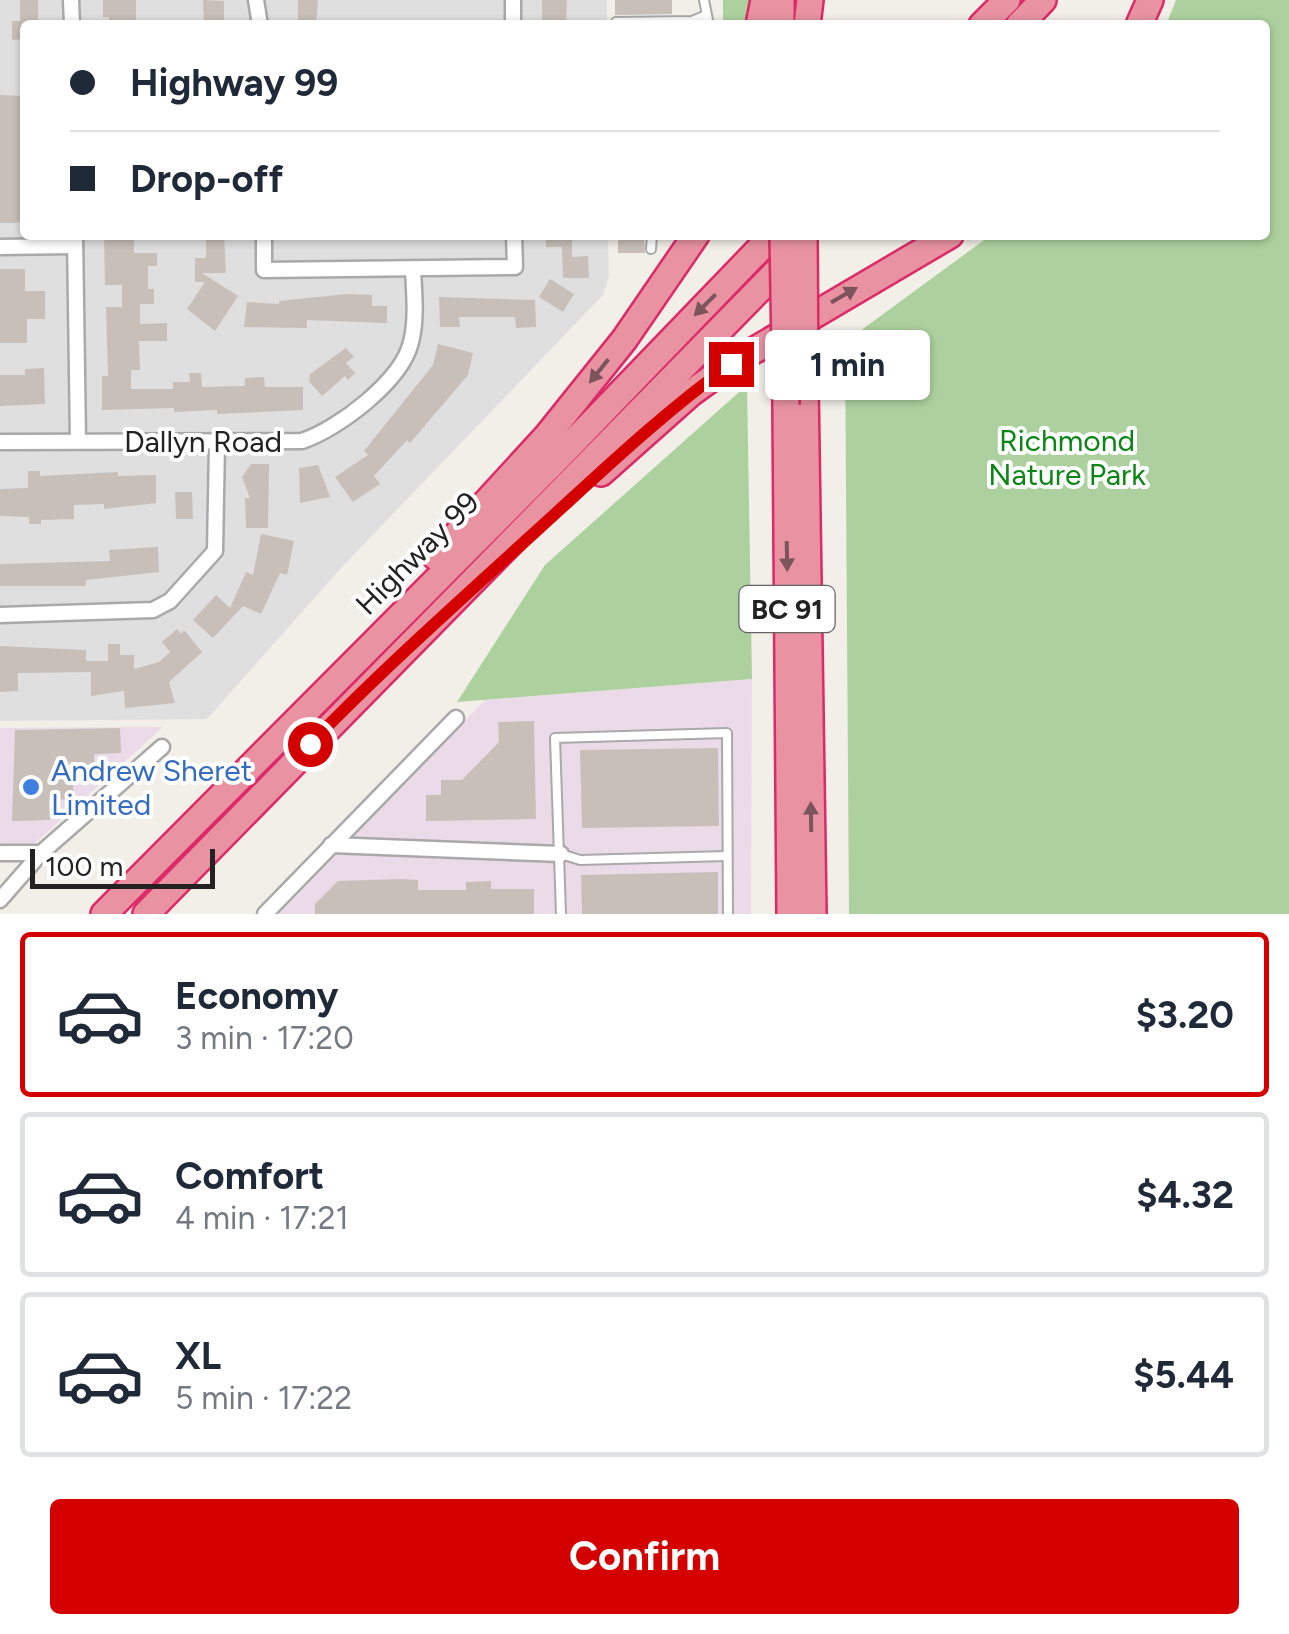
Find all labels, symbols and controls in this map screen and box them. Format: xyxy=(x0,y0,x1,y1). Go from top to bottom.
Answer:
text: Highway 99 xyxy=(130,60,338,106)
text: Drop-off xyxy=(130,156,283,202)
one-way arrow xyxy=(830,286,859,303)
one-way arrow xyxy=(693,292,717,316)
callout: 1 min xyxy=(766,329,931,399)
route end xyxy=(709,342,754,387)
text: 1 min xyxy=(810,346,885,384)
one-way arrow xyxy=(589,358,610,384)
park label: Richmond Nature Park xyxy=(988,422,1146,493)
street label: Dallyn Road xyxy=(124,423,282,460)
street label: Highway 99 xyxy=(348,484,486,622)
one-way arrow xyxy=(779,541,795,573)
road number: BC 91 xyxy=(740,586,834,632)
route start xyxy=(288,722,333,767)
place label: Andrew Sheret Limited xyxy=(51,752,252,823)
marker: Andrew Sheret Limited xyxy=(20,776,42,798)
one-way arrow xyxy=(803,800,819,832)
scale bar xyxy=(30,844,215,888)
text: 100 m xyxy=(45,849,123,883)
icon: car xyxy=(55,970,145,1060)
text: Economy xyxy=(175,973,338,1019)
text: $3.20 xyxy=(1136,992,1234,1038)
text: 3 min · 17:20 xyxy=(175,1019,354,1057)
icon: car xyxy=(55,1150,145,1240)
text: Comfort xyxy=(175,1153,324,1199)
text: $4.32 xyxy=(1136,1172,1234,1218)
text: 4 min · 17:21 xyxy=(175,1199,349,1237)
icon: car xyxy=(55,1330,145,1420)
text: XL xyxy=(175,1333,221,1379)
text: $5.44 xyxy=(1133,1352,1234,1398)
text: 5 min · 17:22 xyxy=(175,1379,352,1417)
button: Confirm xyxy=(50,1499,1239,1614)

